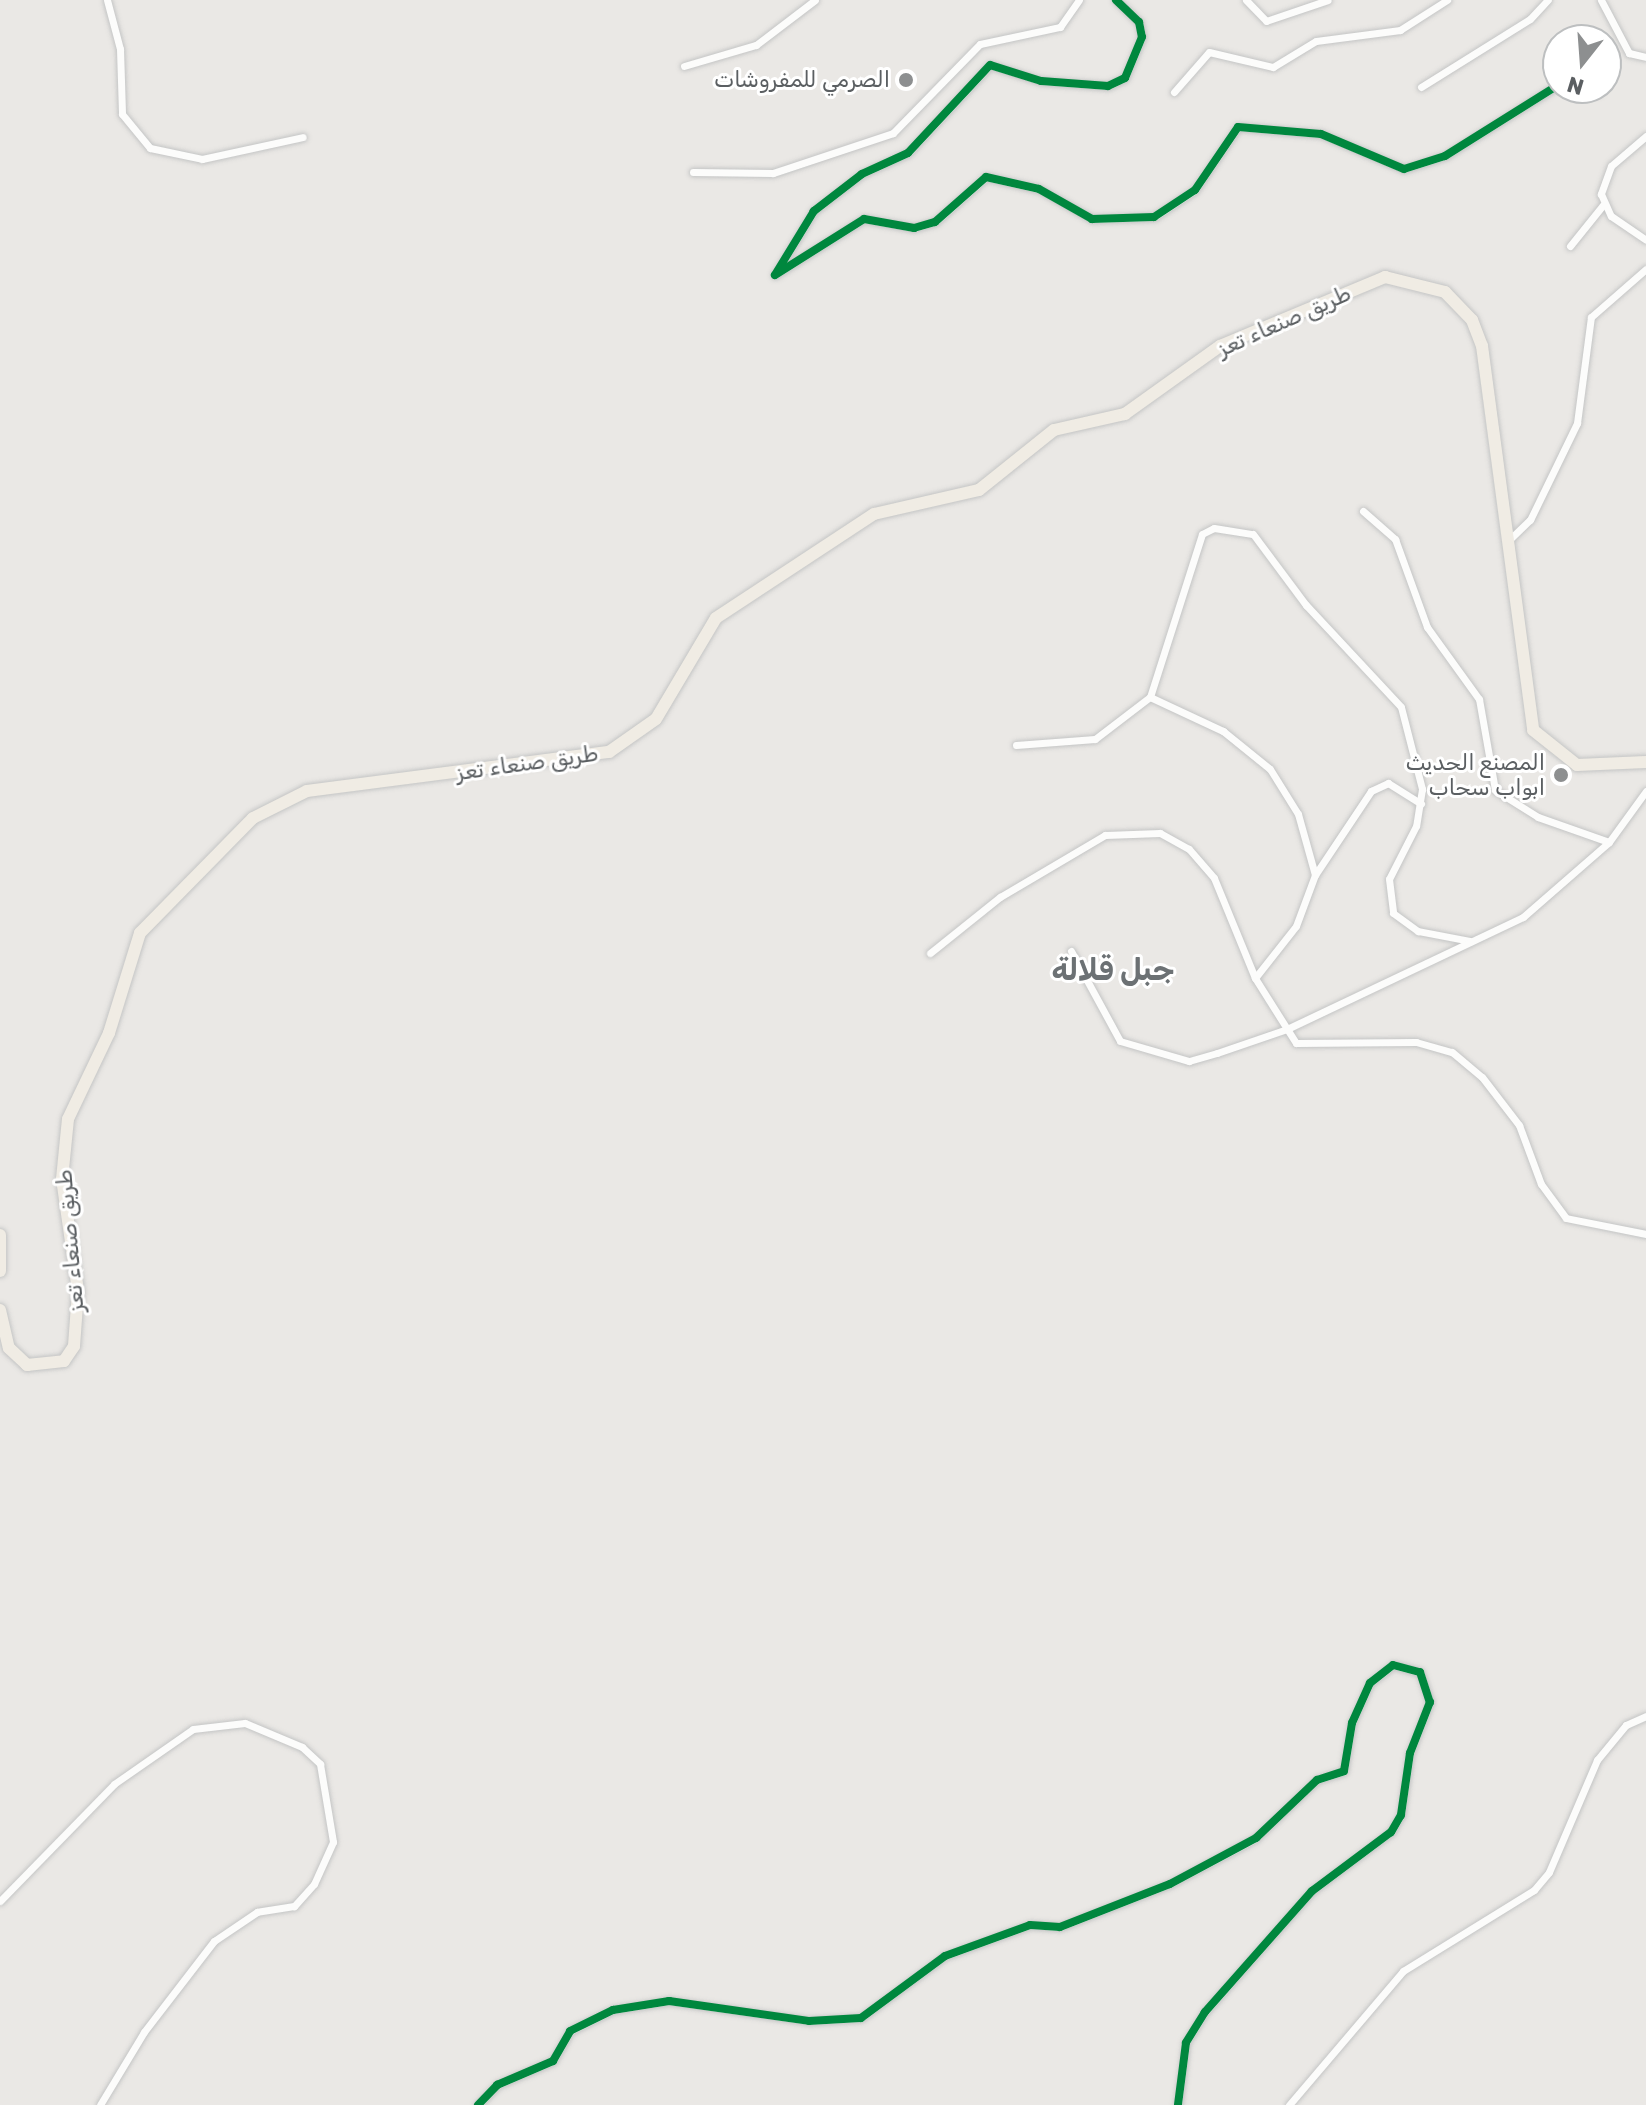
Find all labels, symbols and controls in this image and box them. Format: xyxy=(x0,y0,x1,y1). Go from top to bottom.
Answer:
north arrow xyxy=(1542,24,1622,104)
place label: الصرمي للمفروشات xyxy=(714,67,890,93)
text: N xyxy=(1564,70,1587,101)
marker: الصرمي للمفروشات xyxy=(897,71,915,89)
street label: طريق صنعاء تعز xyxy=(1213,280,1355,362)
street label: طريق صنعاء تعز xyxy=(454,740,600,786)
place label: المصنع الحديث ابواب سحاب xyxy=(1406,749,1545,800)
marker: المصنع الحديث ابواب سحاب xyxy=(1552,766,1570,784)
district label: جبل قلالة xyxy=(1052,952,1174,988)
street label: طريق صنعاء تعز xyxy=(51,1168,89,1314)

